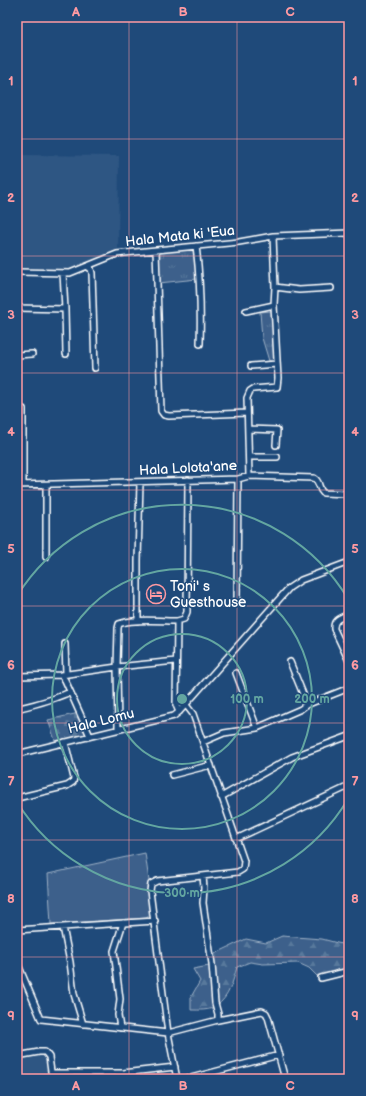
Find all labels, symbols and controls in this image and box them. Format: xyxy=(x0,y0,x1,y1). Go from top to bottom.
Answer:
text: A xyxy=(71,4,80,20)
text: B xyxy=(178,4,188,20)
text: C xyxy=(285,4,295,20)
text: 1 xyxy=(8,73,14,89)
text: 1 xyxy=(352,73,358,89)
text: 2 xyxy=(7,190,15,206)
text: 2 xyxy=(351,190,359,206)
street label: Hala Mata ki 'Eua xyxy=(124,222,236,250)
text: 3 xyxy=(7,307,15,323)
text: 3 xyxy=(351,307,359,323)
text: 4 xyxy=(7,424,15,440)
text: 4 xyxy=(351,424,359,440)
street label: Hala Lolota'ane xyxy=(139,457,237,479)
text: 5 xyxy=(7,541,15,557)
text: 5 xyxy=(351,541,359,557)
place label: Toni' s Guesthouse xyxy=(170,578,246,611)
hotel icon: Toni' s Guesthouse xyxy=(145,583,167,605)
text: 6 xyxy=(7,657,15,673)
text: 6 xyxy=(351,657,359,673)
centre of rings xyxy=(175,692,189,706)
text: 100 m xyxy=(230,692,264,707)
text: 200 m xyxy=(294,692,330,707)
street label: Hala Lomu xyxy=(66,705,136,737)
text: 7 xyxy=(7,774,15,790)
text: 7 xyxy=(351,774,359,790)
text: 300 m xyxy=(164,886,200,901)
text: 8 xyxy=(7,891,15,907)
text: 8 xyxy=(351,891,359,907)
text: 9 xyxy=(7,1008,15,1024)
text: 9 xyxy=(351,1008,359,1024)
text: A xyxy=(71,1078,80,1094)
text: B xyxy=(178,1078,188,1094)
text: C xyxy=(285,1078,295,1094)

